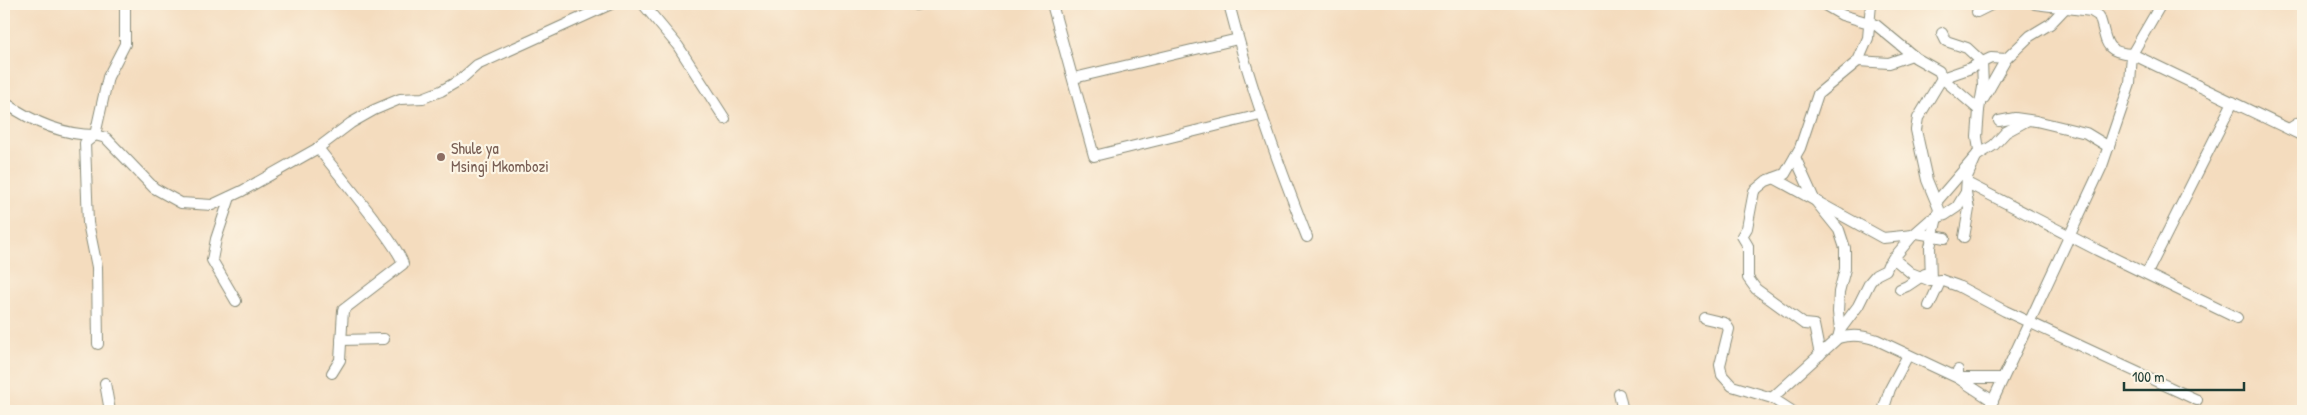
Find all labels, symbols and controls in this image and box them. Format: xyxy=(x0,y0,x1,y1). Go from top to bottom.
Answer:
place label: Shule ya Msingi Mkombozi xyxy=(451,137,549,177)
marker: Shule ya Msingi Mkombozi xyxy=(435,151,447,163)
scale bar xyxy=(2124,360,2244,392)
text: 100 m xyxy=(2132,366,2165,387)

